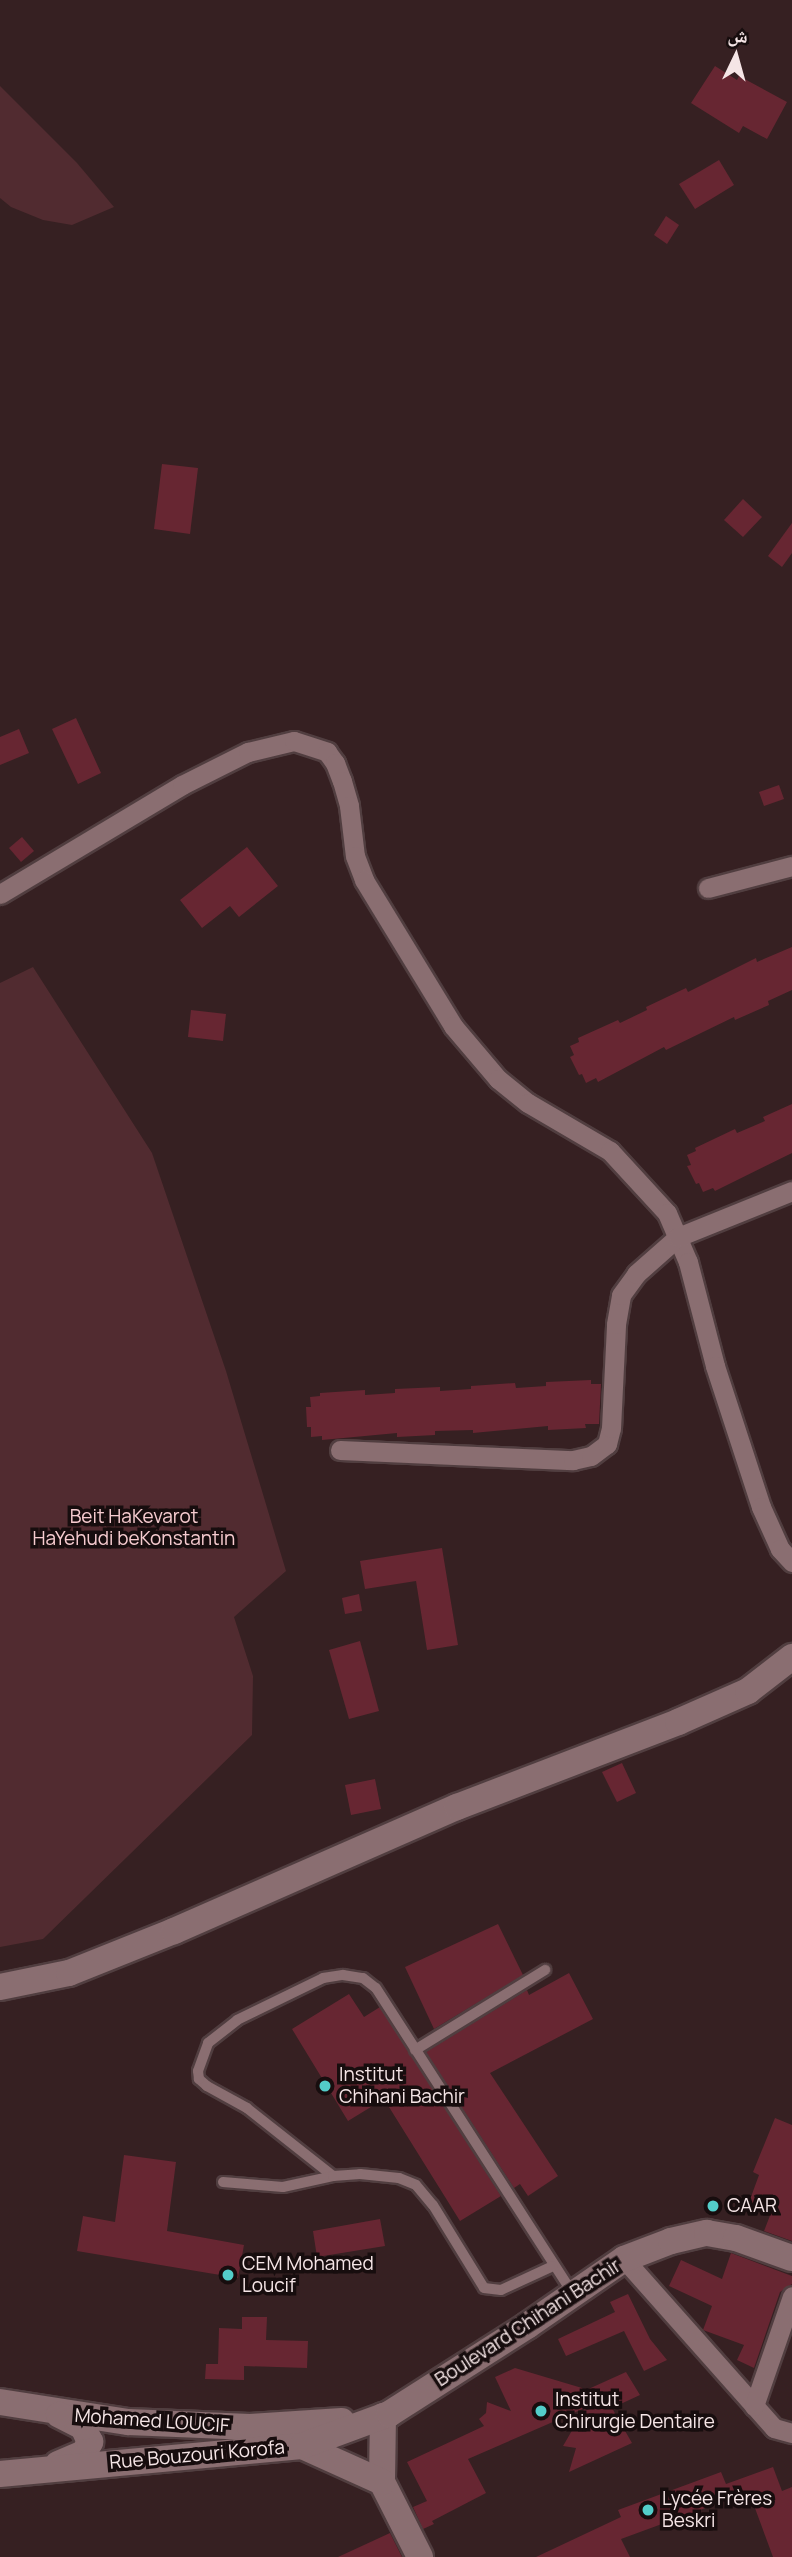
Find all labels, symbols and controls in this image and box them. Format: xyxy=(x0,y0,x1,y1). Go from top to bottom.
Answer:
north arrow xyxy=(701,21,771,91)
text: ش xyxy=(727,21,749,49)
park label: Beit HaKevarot HaYehudi beKonstantin xyxy=(33,1506,235,1550)
place label: Institut Chihani Bachir xyxy=(339,2064,465,2108)
marker: Institut Chihani Bachir xyxy=(317,2078,333,2094)
place label: CAAR xyxy=(727,2195,777,2217)
marker: CAAR xyxy=(705,2198,721,2214)
place label: CEM Mohamed Loucif xyxy=(242,2253,374,2297)
street label: Boulevard Chihani Bachir xyxy=(431,2254,625,2392)
marker: CEM Mohamed Loucif xyxy=(220,2267,236,2283)
place label: Institut Chirurgie Dentaire xyxy=(555,2389,715,2433)
marker: Institut Chirurgie Dentaire xyxy=(533,2403,549,2419)
street label: Mohamed LOUCIF xyxy=(74,2404,230,2438)
street label: Rue Bouzouri Korofa xyxy=(108,2436,286,2474)
place label: Lycée Frères Beskri xyxy=(662,2488,772,2532)
marker: Lycée Frères Beskri xyxy=(640,2502,656,2518)

